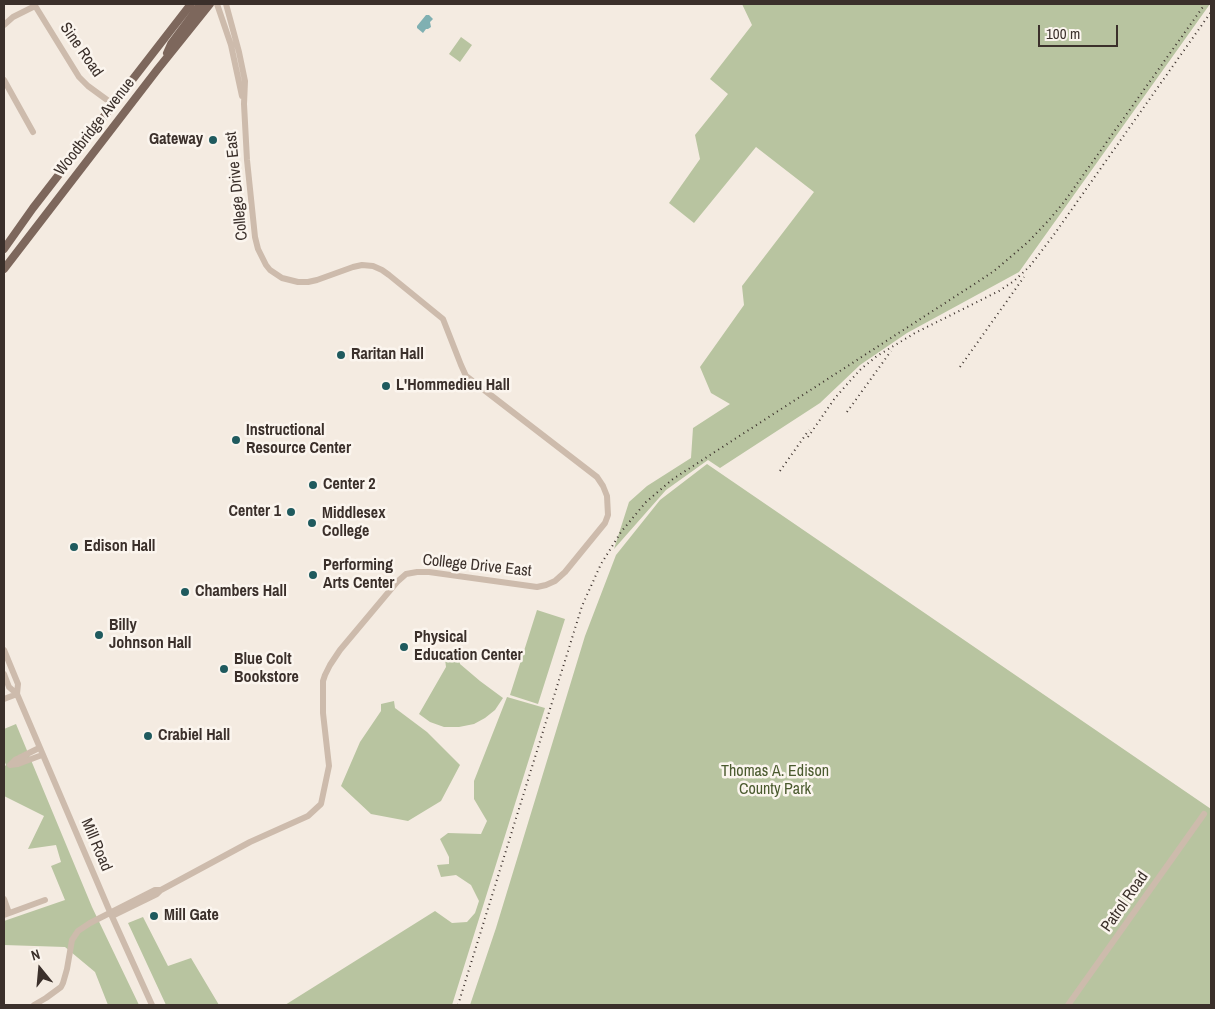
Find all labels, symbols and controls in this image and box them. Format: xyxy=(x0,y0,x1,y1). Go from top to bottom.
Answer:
scale bar xyxy=(1040,15,1120,47)
street label: Sine Road xyxy=(55,19,107,81)
text: 100 m xyxy=(1046,23,1080,44)
street label: Woodbridge Avenue xyxy=(51,74,139,180)
place label: Gateway xyxy=(149,130,203,150)
street label: College Drive East xyxy=(222,131,252,241)
marker: Gateway xyxy=(207,134,219,146)
place label: Raritan Hall xyxy=(351,345,424,365)
marker: Raritan Hall xyxy=(335,349,347,361)
place label: L'Hommedieu Hall xyxy=(396,376,510,396)
marker: L'Hommedieu Hall xyxy=(380,380,392,392)
place label: Instructional Resource Center xyxy=(246,421,351,459)
marker: Instructional Resource Center xyxy=(230,434,242,446)
place label: Center 2 xyxy=(323,475,375,495)
marker: Center 2 xyxy=(307,479,319,491)
place label: Center 1 xyxy=(229,502,281,522)
place label: Middlesex College xyxy=(322,504,385,542)
marker: Center 1 xyxy=(285,506,297,518)
marker: Middlesex College xyxy=(306,517,318,529)
place label: Edison Hall xyxy=(84,537,155,557)
marker: Edison Hall xyxy=(68,541,80,553)
street label: College Drive East xyxy=(422,551,532,581)
place label: Performing Arts Center xyxy=(323,556,394,594)
marker: Performing Arts Center xyxy=(307,569,319,581)
place label: Chambers Hall xyxy=(195,582,287,602)
marker: Chambers Hall xyxy=(179,586,191,598)
place label: Billy Johnson Hall xyxy=(109,616,191,654)
place label: Physical Education Center xyxy=(414,628,523,666)
marker: Billy Johnson Hall xyxy=(93,629,105,641)
marker: Physical Education Center xyxy=(398,641,410,653)
place label: Blue Colt Bookstore xyxy=(234,650,299,688)
marker: Blue Colt Bookstore xyxy=(218,663,230,675)
place label: Crabiel Hall xyxy=(158,726,230,746)
marker: Crabiel Hall xyxy=(142,730,154,742)
park label: Thomas A. Edison County Park xyxy=(721,762,829,800)
street label: Mill Road xyxy=(76,816,116,874)
street label: Patrol Road xyxy=(1097,868,1153,936)
place label: Mill Gate xyxy=(164,906,219,926)
marker: Mill Gate xyxy=(148,910,160,922)
north arrow xyxy=(15,944,65,994)
text: N xyxy=(29,945,42,964)

